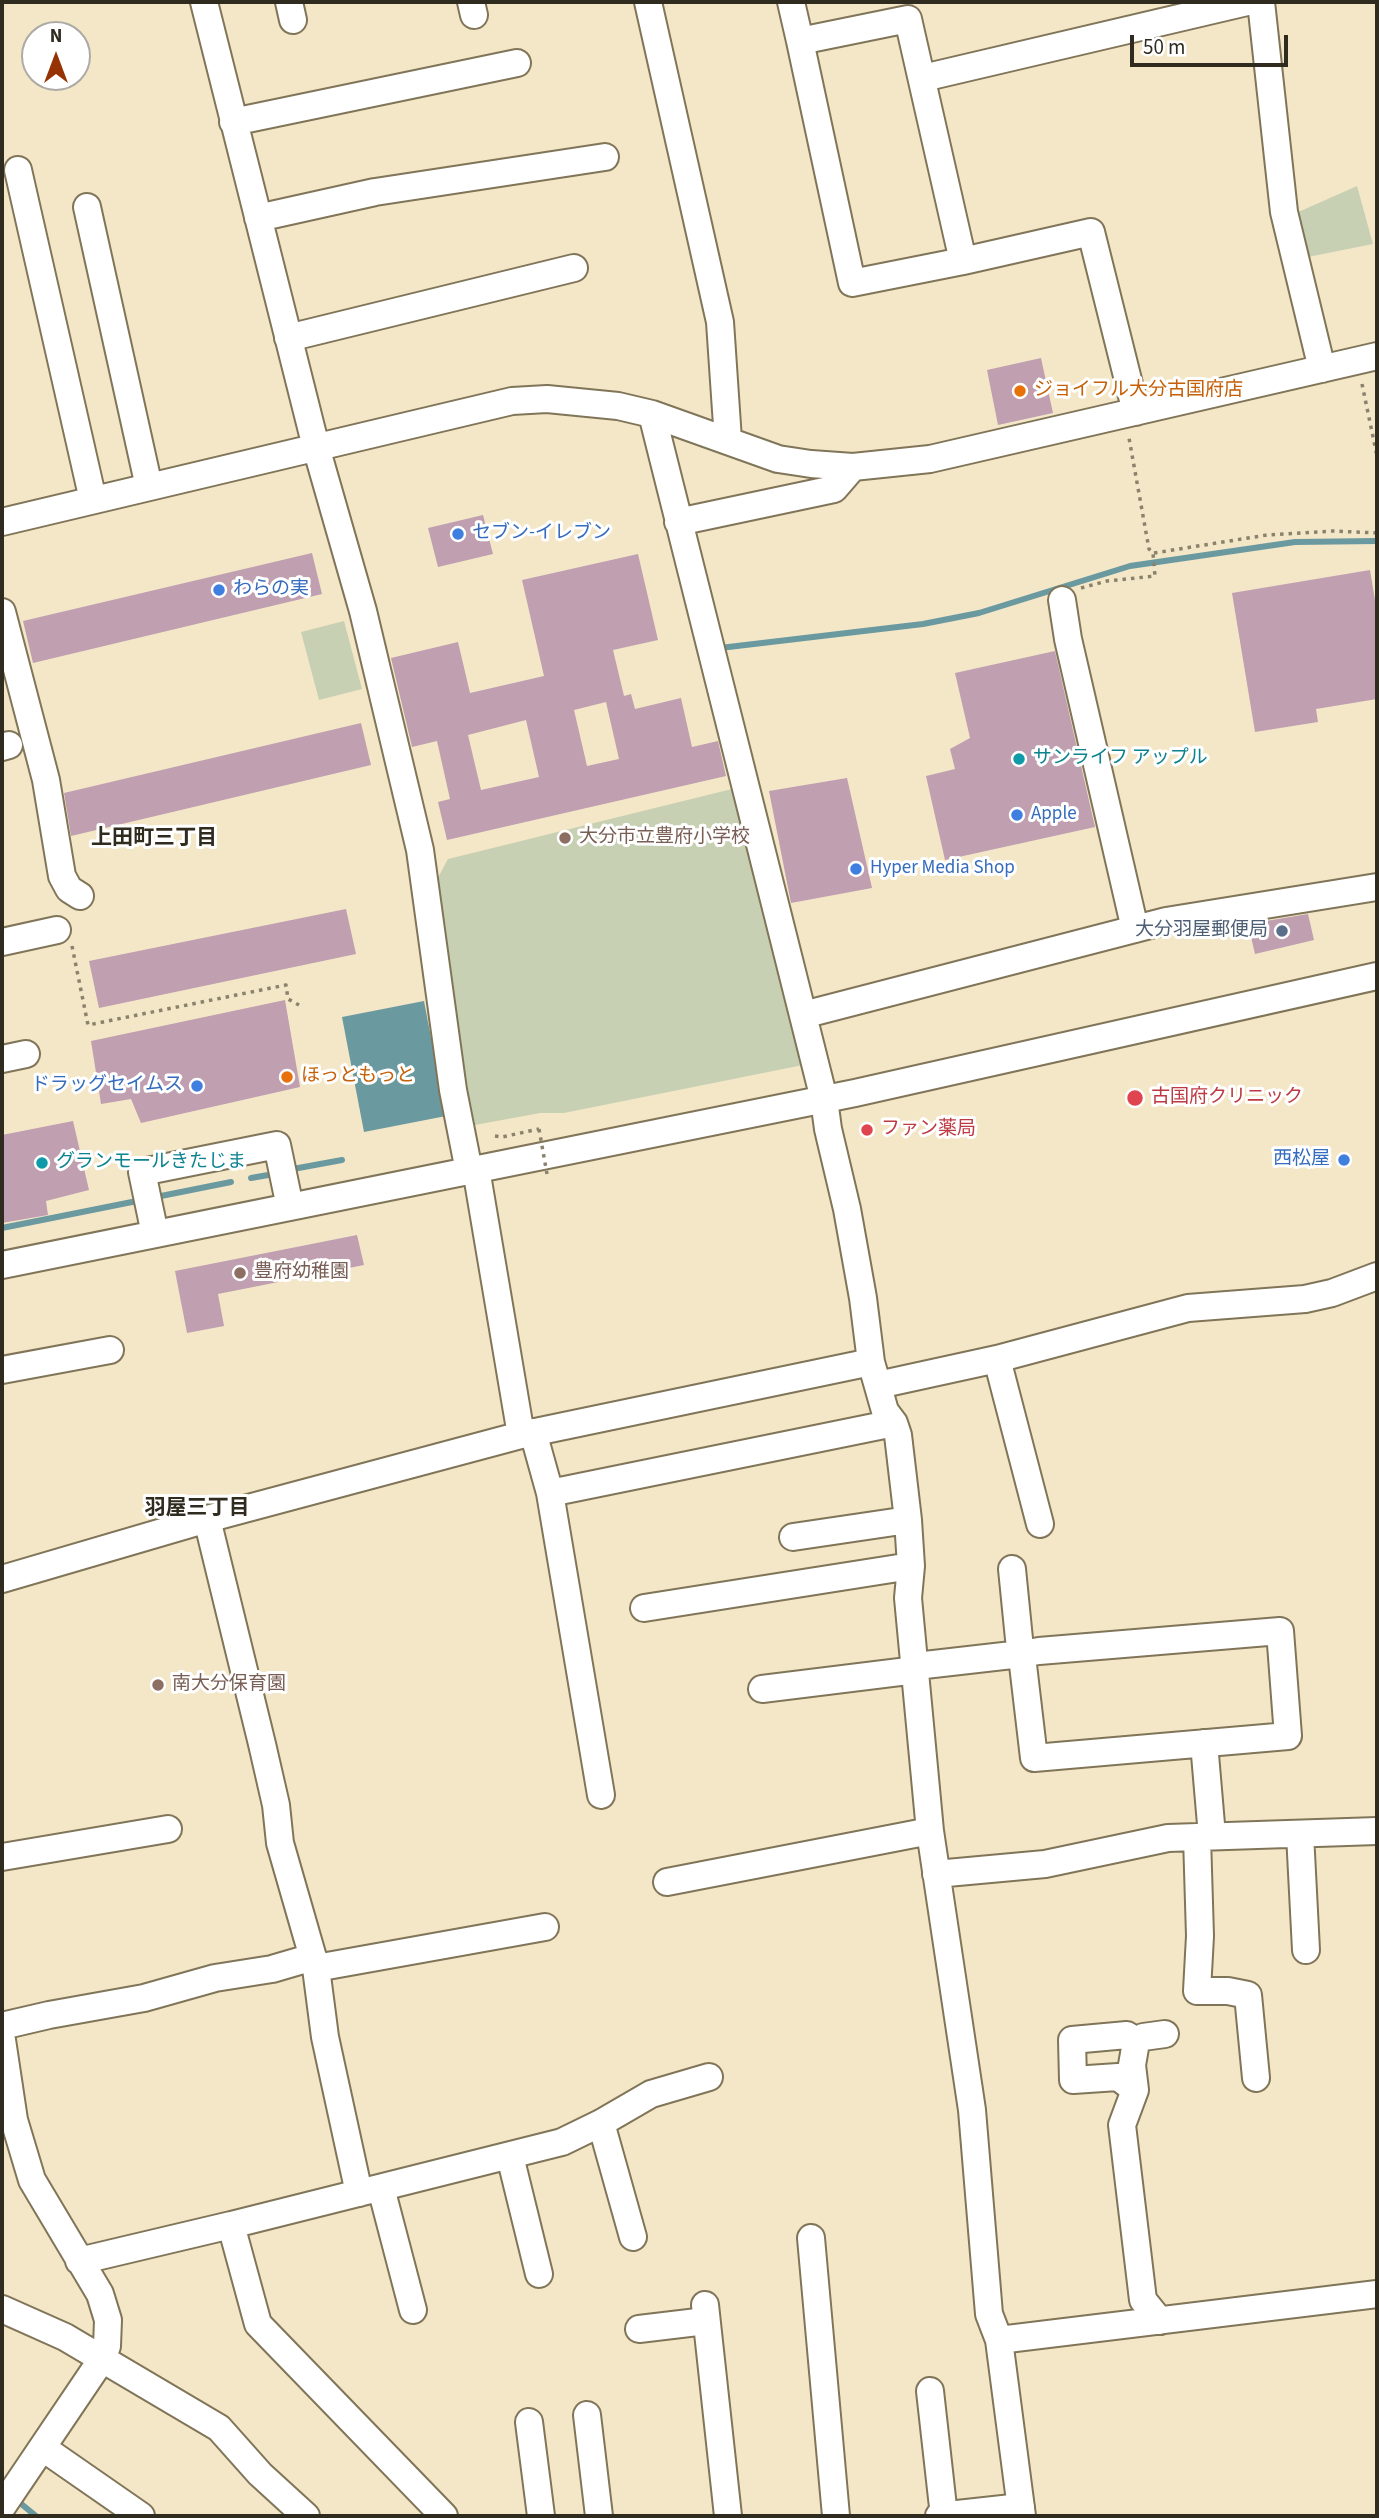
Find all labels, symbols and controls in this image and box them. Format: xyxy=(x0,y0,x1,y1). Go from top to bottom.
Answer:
north arrow xyxy=(21,21,91,91)
scale bar xyxy=(1134,21,1292,65)
text: N xyxy=(50,23,62,50)
text: 50 m xyxy=(1143,32,1185,62)
place label: ジョイフル大分古国府店 xyxy=(1034,380,1243,402)
marker: ジョイフル大分古国府店 xyxy=(1012,383,1028,399)
place label: セブン-イレブン xyxy=(472,523,611,545)
marker: セブン-イレブン xyxy=(450,526,466,542)
place label: わらの実 xyxy=(233,579,309,601)
marker: わらの実 xyxy=(211,582,227,598)
place label: サンライフ アップル xyxy=(1033,748,1208,770)
marker: サンライフ アップル xyxy=(1011,751,1027,767)
place label: Apple xyxy=(1031,804,1077,826)
marker: Apple xyxy=(1009,807,1025,823)
district label: 上田町三丁目 xyxy=(91,826,217,852)
place label: 大分市立豊府小学校 xyxy=(579,827,750,849)
marker: 大分市立豊府小学校 xyxy=(557,830,573,846)
place label: Hyper Media Shop xyxy=(870,858,1015,880)
marker: Hyper Media Shop xyxy=(848,861,864,877)
place label: 大分羽屋郵便局 xyxy=(1135,920,1268,942)
marker: 大分羽屋郵便局 xyxy=(1274,923,1290,939)
place label: ほっともっと xyxy=(301,1066,415,1088)
marker: ほっともっと xyxy=(279,1069,295,1085)
place label: ドラッグセイムス xyxy=(31,1075,183,1097)
marker: ドラッグセイムス xyxy=(189,1078,205,1094)
place label: 古国府クリニック xyxy=(1151,1087,1303,1109)
marker: 古国府クリニック xyxy=(1125,1088,1145,1108)
place label: ファン薬局 xyxy=(881,1119,976,1141)
marker: ファン薬局 xyxy=(859,1122,875,1138)
place label: 西松屋 xyxy=(1273,1149,1330,1171)
place label: グランモールきたじま xyxy=(56,1152,246,1174)
marker: 西松屋 xyxy=(1336,1152,1352,1168)
marker: グランモールきたじま xyxy=(34,1155,50,1171)
place label: 豊府幼稚園 xyxy=(254,1262,349,1284)
marker: 豊府幼稚園 xyxy=(232,1265,248,1281)
district label: 羽屋三丁目 xyxy=(145,1496,249,1522)
place label: 南大分保育園 xyxy=(172,1674,286,1696)
marker: 南大分保育園 xyxy=(150,1677,166,1693)

